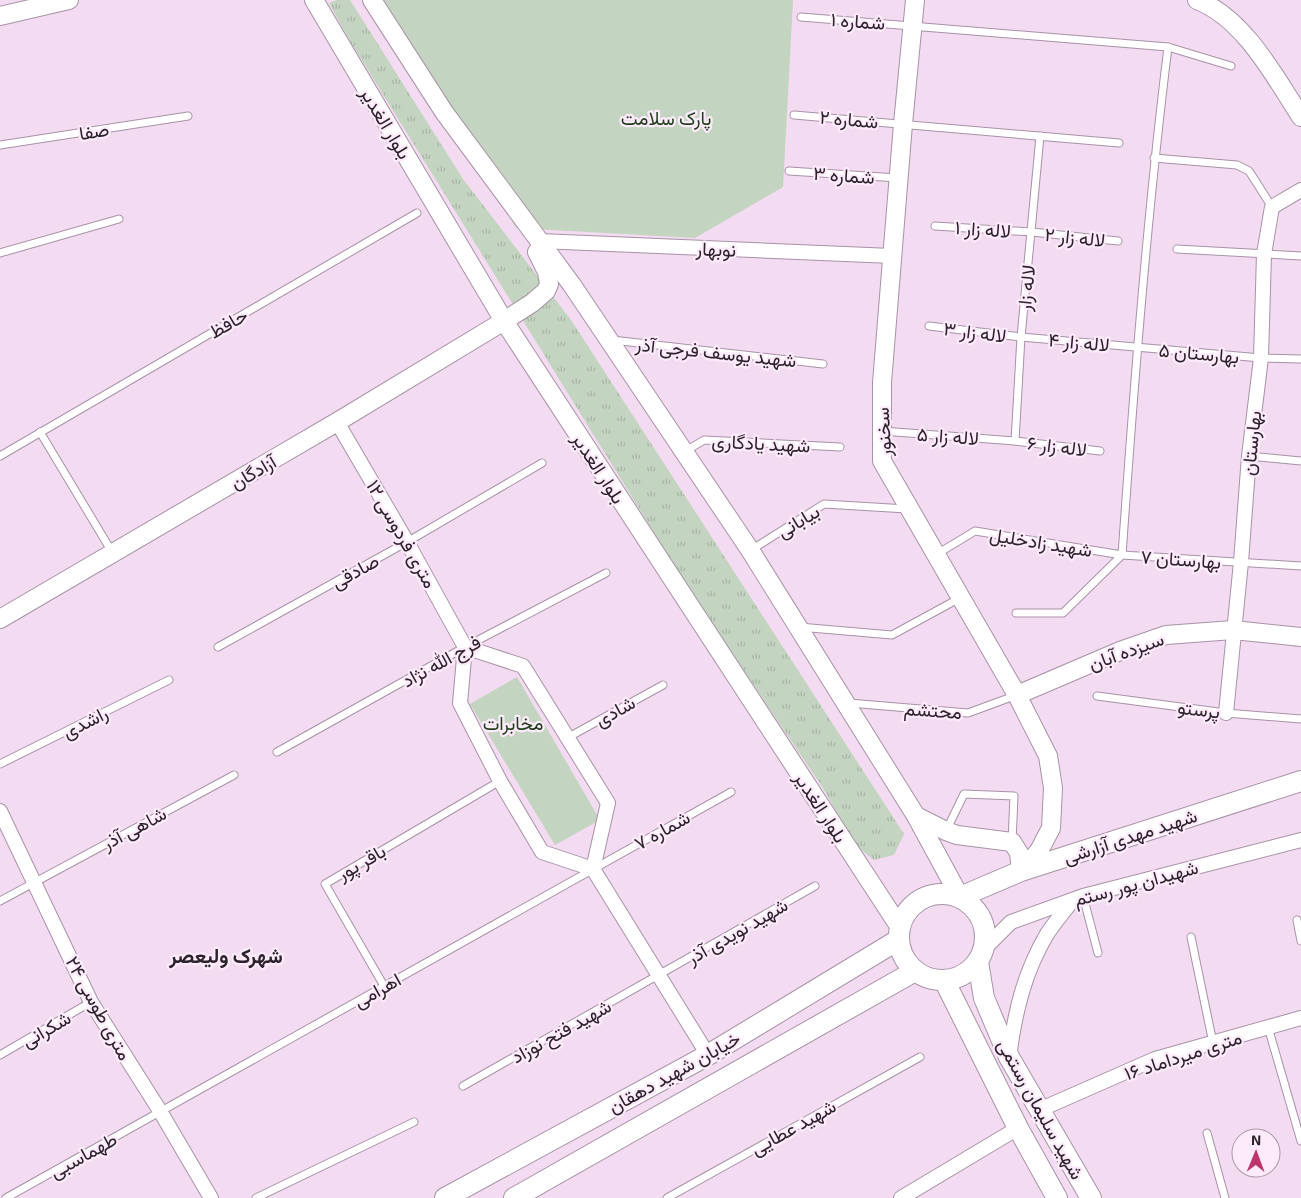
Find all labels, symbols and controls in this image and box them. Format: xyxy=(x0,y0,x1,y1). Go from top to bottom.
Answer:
street label: شماره ۱ xyxy=(830,7,886,35)
street label: بلوار الغدیر xyxy=(355,82,417,163)
street label: شماره ۲ xyxy=(819,104,879,134)
park label: پارک سلامت xyxy=(621,106,711,132)
street label: صفا xyxy=(77,117,111,144)
street label: شماره ۳ xyxy=(812,161,876,189)
street label: لاله زار ۱ xyxy=(954,215,1012,243)
street label: لاله زار ۲ xyxy=(1044,222,1106,252)
street label: نوبهار xyxy=(694,236,737,262)
street label: لاله زار xyxy=(1012,264,1040,313)
street label: حافظ xyxy=(204,302,251,343)
street label: لاله زار ۳ xyxy=(942,316,1008,348)
street label: لاله زار ۴ xyxy=(1047,327,1111,357)
street label: شهید یوسف فرجی آذر xyxy=(633,332,798,372)
street label: بهارستان ۵ xyxy=(1158,338,1240,368)
street label: سخنور xyxy=(870,407,896,458)
street label: بهارستان xyxy=(1236,409,1266,477)
street label: لاله زار ۵ xyxy=(916,422,980,450)
street label: بلوار الغدیر xyxy=(567,427,631,508)
street label: شهید یادگاری xyxy=(711,428,811,458)
street label: لاله زار ۶ xyxy=(1026,430,1088,462)
street label: آزادگان xyxy=(226,449,282,495)
street label: ۱۲ متری فردوسی xyxy=(361,476,443,592)
street label: بیابانی xyxy=(772,499,824,543)
street label: شهید زادخلیل xyxy=(988,522,1094,562)
street label: بهارستان ۷ xyxy=(1140,544,1222,574)
street label: صادقی xyxy=(327,548,383,594)
street label: سیزده آبان xyxy=(1085,626,1167,676)
street label: فرج الله نژاد xyxy=(397,630,485,693)
street label: شادی xyxy=(591,690,639,732)
street label: پرستو xyxy=(1176,694,1222,725)
street label: محتشم xyxy=(903,696,963,725)
street label: راشدی xyxy=(58,700,112,744)
park label: مخابرات xyxy=(483,711,543,735)
street label: بلوار الغدیر xyxy=(789,766,853,847)
street label: شاهی آذر xyxy=(97,801,170,855)
street label: شهید مهدی آزارشی xyxy=(1060,803,1200,869)
street label: شماره ۷ xyxy=(630,805,694,855)
street label: باقر پور xyxy=(331,838,391,888)
street label: شهیدان پور رستم xyxy=(1071,855,1201,913)
street label: شهید نویدی آذر xyxy=(681,892,792,970)
district label: شهرک ولیعصر xyxy=(168,943,283,969)
street label: ۲۴ متری طوسی xyxy=(61,952,137,1064)
street label: اهرامی xyxy=(349,967,405,1013)
street label: شهید فتح نوزاد xyxy=(507,994,616,1070)
street label: شکرانی xyxy=(17,1005,75,1053)
street label: ۱۶ متری میرداماد xyxy=(1121,1025,1245,1085)
street label: خیابان شهید دهقان xyxy=(604,1026,744,1118)
street label: شهید سلیمان رستمی xyxy=(992,1035,1090,1183)
street label: شهید عطایی xyxy=(746,1094,840,1160)
street label: طهماسبی xyxy=(45,1127,121,1183)
north arrow xyxy=(1231,1128,1281,1178)
text: N xyxy=(1251,1131,1261,1148)

